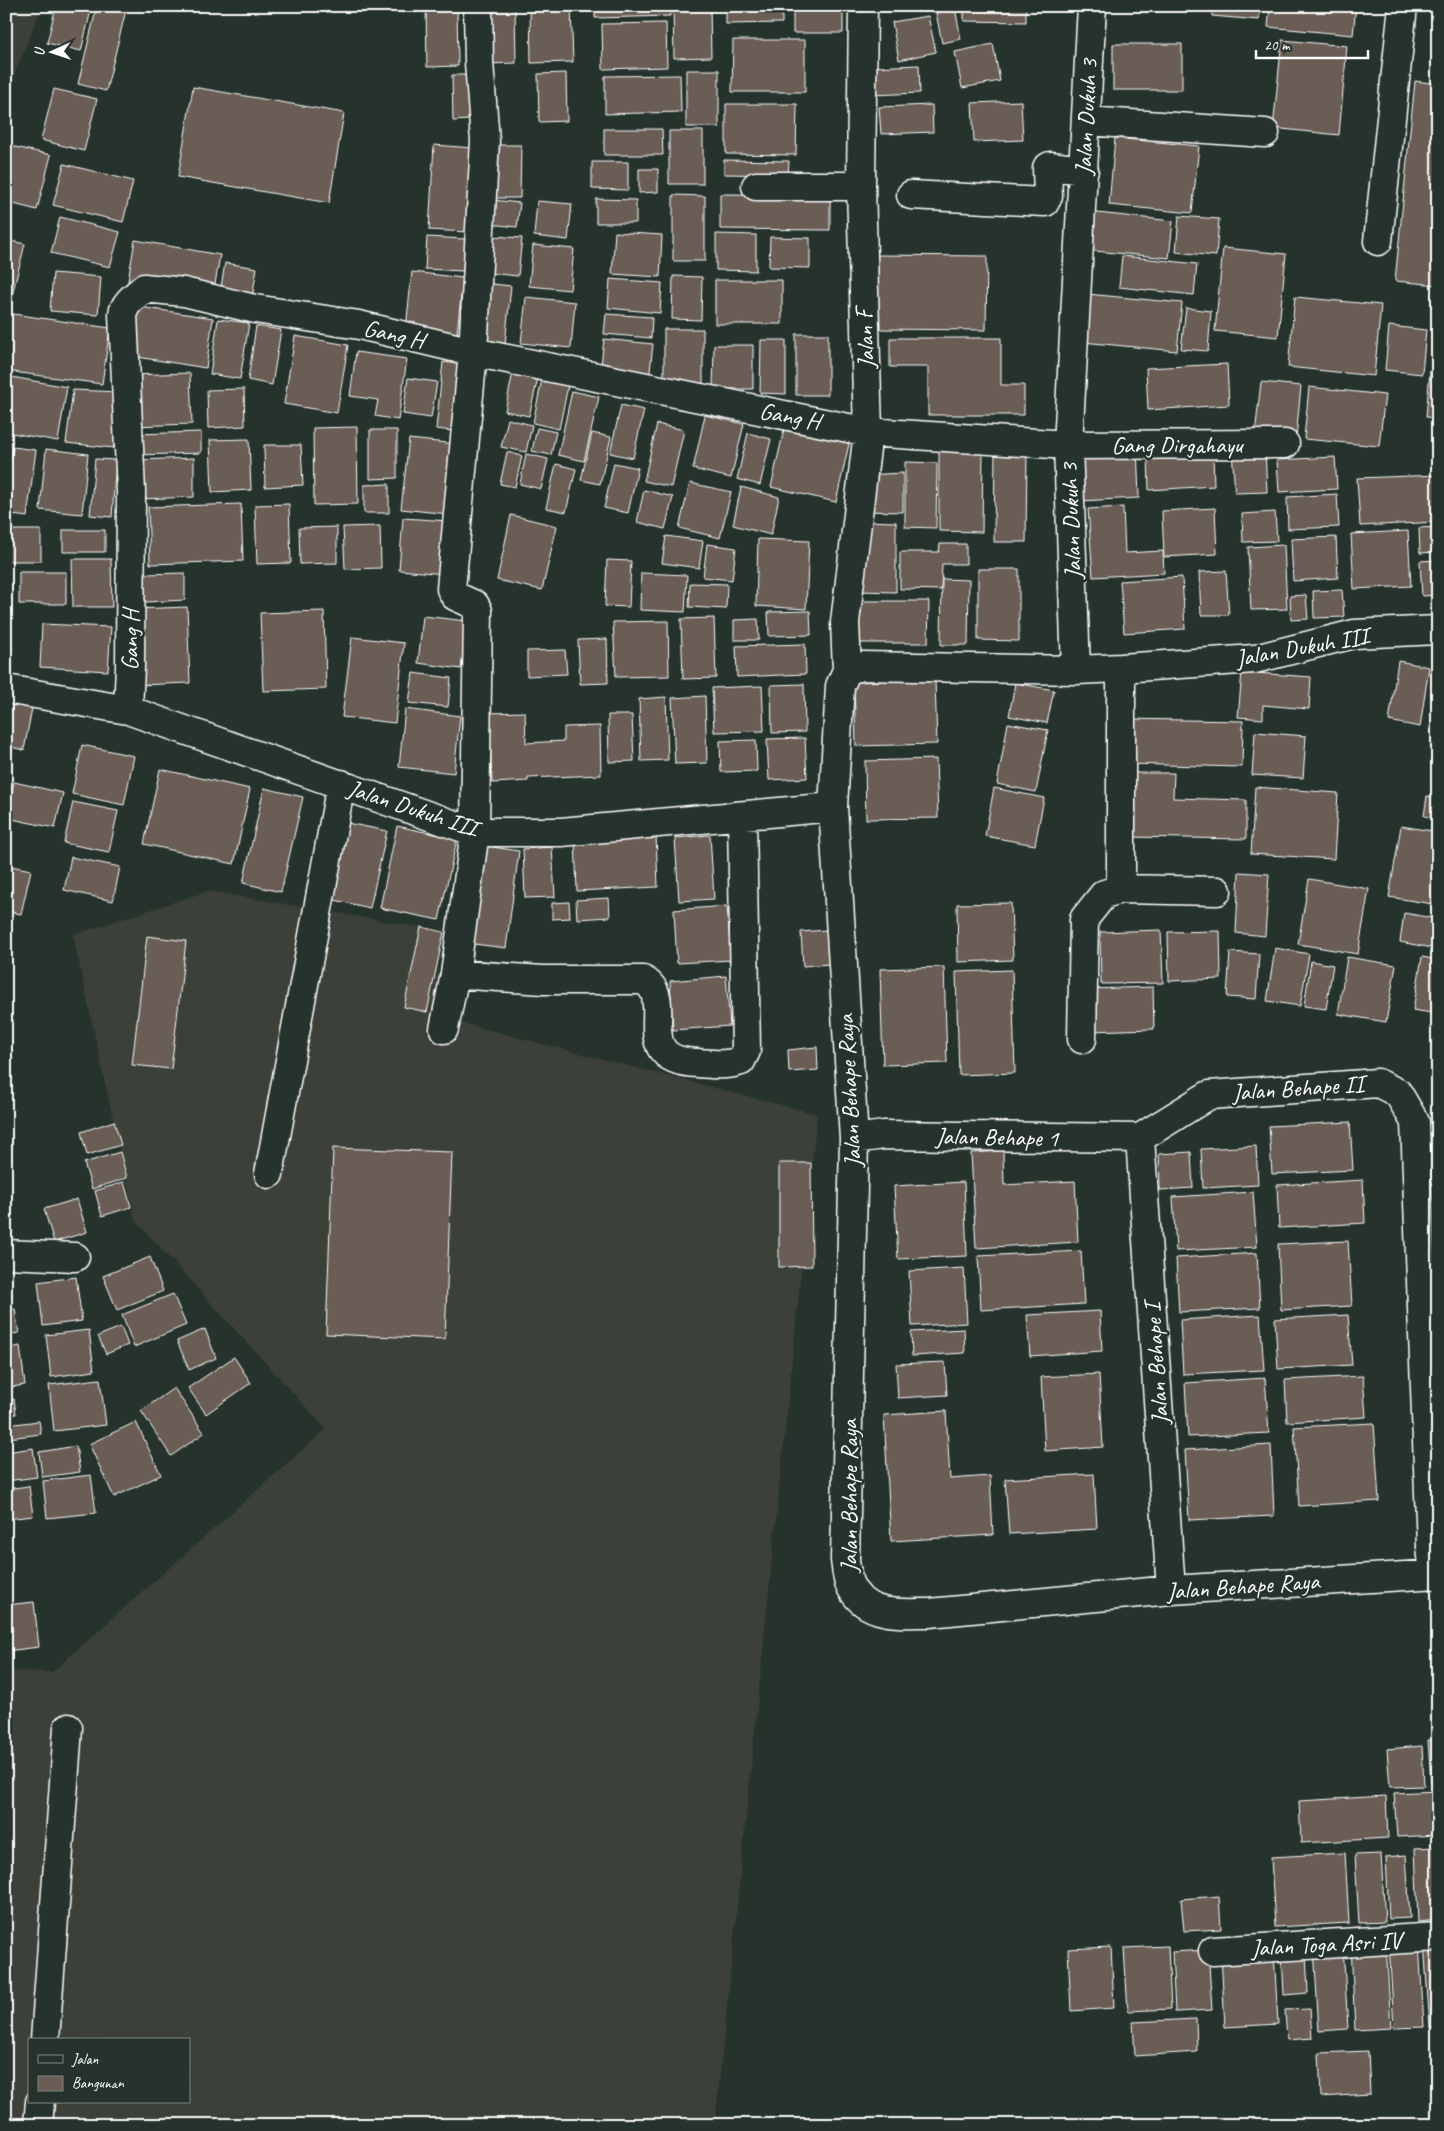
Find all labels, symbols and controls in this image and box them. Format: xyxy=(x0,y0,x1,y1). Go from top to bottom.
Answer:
north arrow xyxy=(28,28,78,78)
scale bar xyxy=(1256,28,1369,60)
text: 20 m xyxy=(1264,36,1291,55)
text: U xyxy=(31,46,48,56)
street label: Jalan Dukuh 3 xyxy=(1068,56,1104,177)
street label: Jalan F xyxy=(849,303,881,370)
street label: Gang H xyxy=(361,313,430,356)
street label: Gang H xyxy=(757,395,826,437)
street label: Gang Dirgahayu xyxy=(1111,430,1245,460)
street label: Jalan Dukuh 3 xyxy=(1054,460,1088,581)
street label: Gang H xyxy=(114,606,146,671)
street label: Jalan Dukuh III xyxy=(1232,620,1375,674)
street label: Jalan Dukuh III xyxy=(343,773,486,844)
street label: Jalan Behape Raya xyxy=(830,1012,868,1169)
street label: Jalan Behape II xyxy=(1230,1068,1370,1108)
street label: Jalan Behape 1 xyxy=(934,1121,1060,1153)
street label: Jalan Behape I xyxy=(1136,1297,1175,1427)
street label: Jalan Behape Raya xyxy=(834,1418,864,1574)
street label: Jalan Behape Raya xyxy=(1165,1566,1322,1606)
street label: Jalan Toga Asri IV xyxy=(1249,1925,1406,1963)
legend xyxy=(28,2038,190,2104)
text: Jalan xyxy=(71,2050,99,2069)
text: Bangunan xyxy=(72,2074,125,2093)

